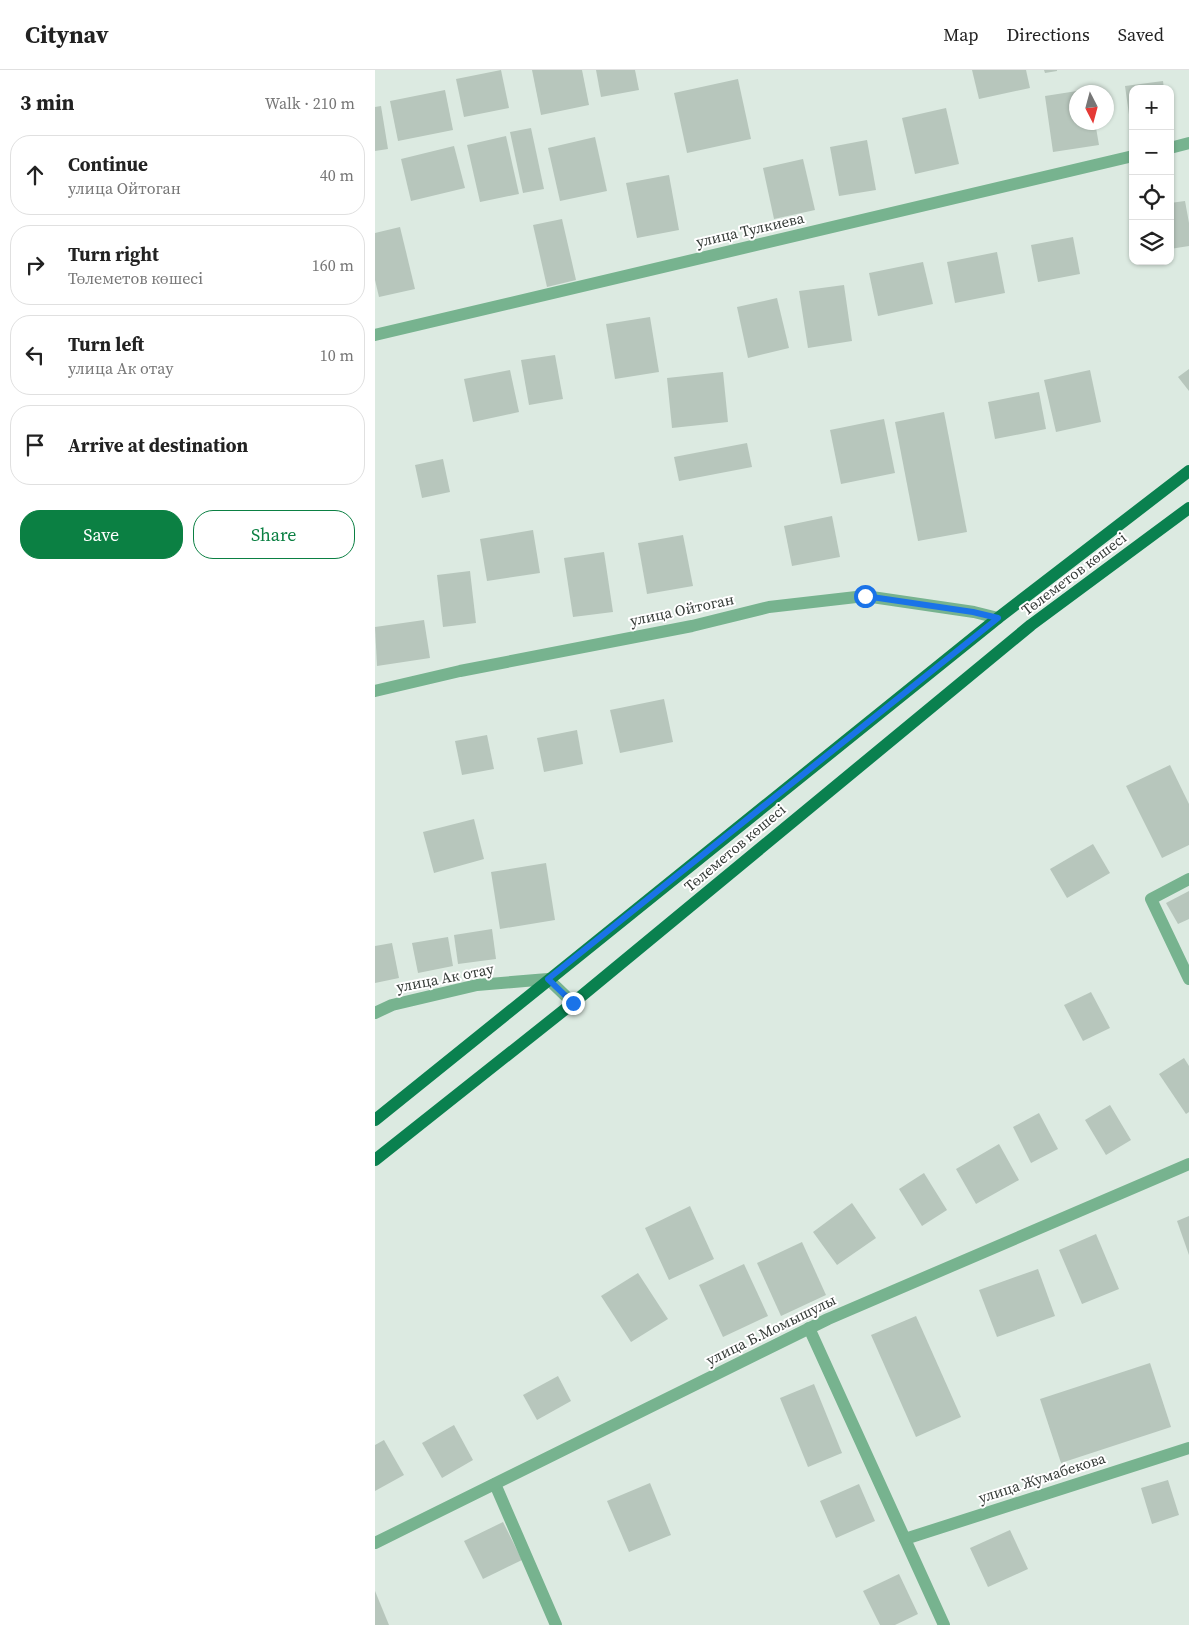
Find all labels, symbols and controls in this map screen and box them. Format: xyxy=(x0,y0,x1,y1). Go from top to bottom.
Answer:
text: Citynav xyxy=(25,18,109,51)
text: Map xyxy=(943,22,979,47)
text: Directions xyxy=(1007,22,1090,47)
text: Saved xyxy=(1118,22,1164,47)
north arrow xyxy=(1069,85,1114,130)
map controls xyxy=(1129,85,1174,265)
button: + xyxy=(1129,85,1174,130)
text: 3 min xyxy=(20,88,75,117)
text: Walk · 210 m xyxy=(265,92,355,114)
button: − xyxy=(1129,130,1174,175)
text: Continue xyxy=(68,151,148,177)
icon: ahead xyxy=(21,161,49,189)
text: 40 m xyxy=(320,164,354,186)
button: locate xyxy=(1129,175,1174,220)
text: улица Ойтоган xyxy=(68,177,181,199)
street label: улица Тулкиева xyxy=(694,207,806,252)
button: layers xyxy=(1129,220,1174,265)
text: Turn right xyxy=(68,241,159,267)
icon: right xyxy=(21,251,49,279)
text: 160 m xyxy=(312,254,354,276)
text: Төлеметов көшесі xyxy=(68,267,203,289)
text: Turn left xyxy=(68,331,144,357)
icon: left xyxy=(21,341,49,369)
text: 10 m xyxy=(320,344,354,366)
text: улица Ак отау xyxy=(68,357,173,379)
icon: arrive xyxy=(21,431,49,459)
text: Arrive at destination xyxy=(68,432,248,458)
button: Save xyxy=(20,510,183,559)
button: Share xyxy=(193,510,355,559)
street label: Төлеметов көшесі xyxy=(1017,527,1131,620)
route start xyxy=(854,585,877,608)
street label: улица Ойтоган xyxy=(628,588,736,631)
street label: Төлеметов көшесі xyxy=(679,799,790,896)
street label: улица Ак отау xyxy=(394,958,496,997)
route end xyxy=(562,992,585,1015)
street label: улица Б.Момышулы xyxy=(702,1289,839,1370)
street label: улица Жумабекова xyxy=(976,1447,1108,1508)

